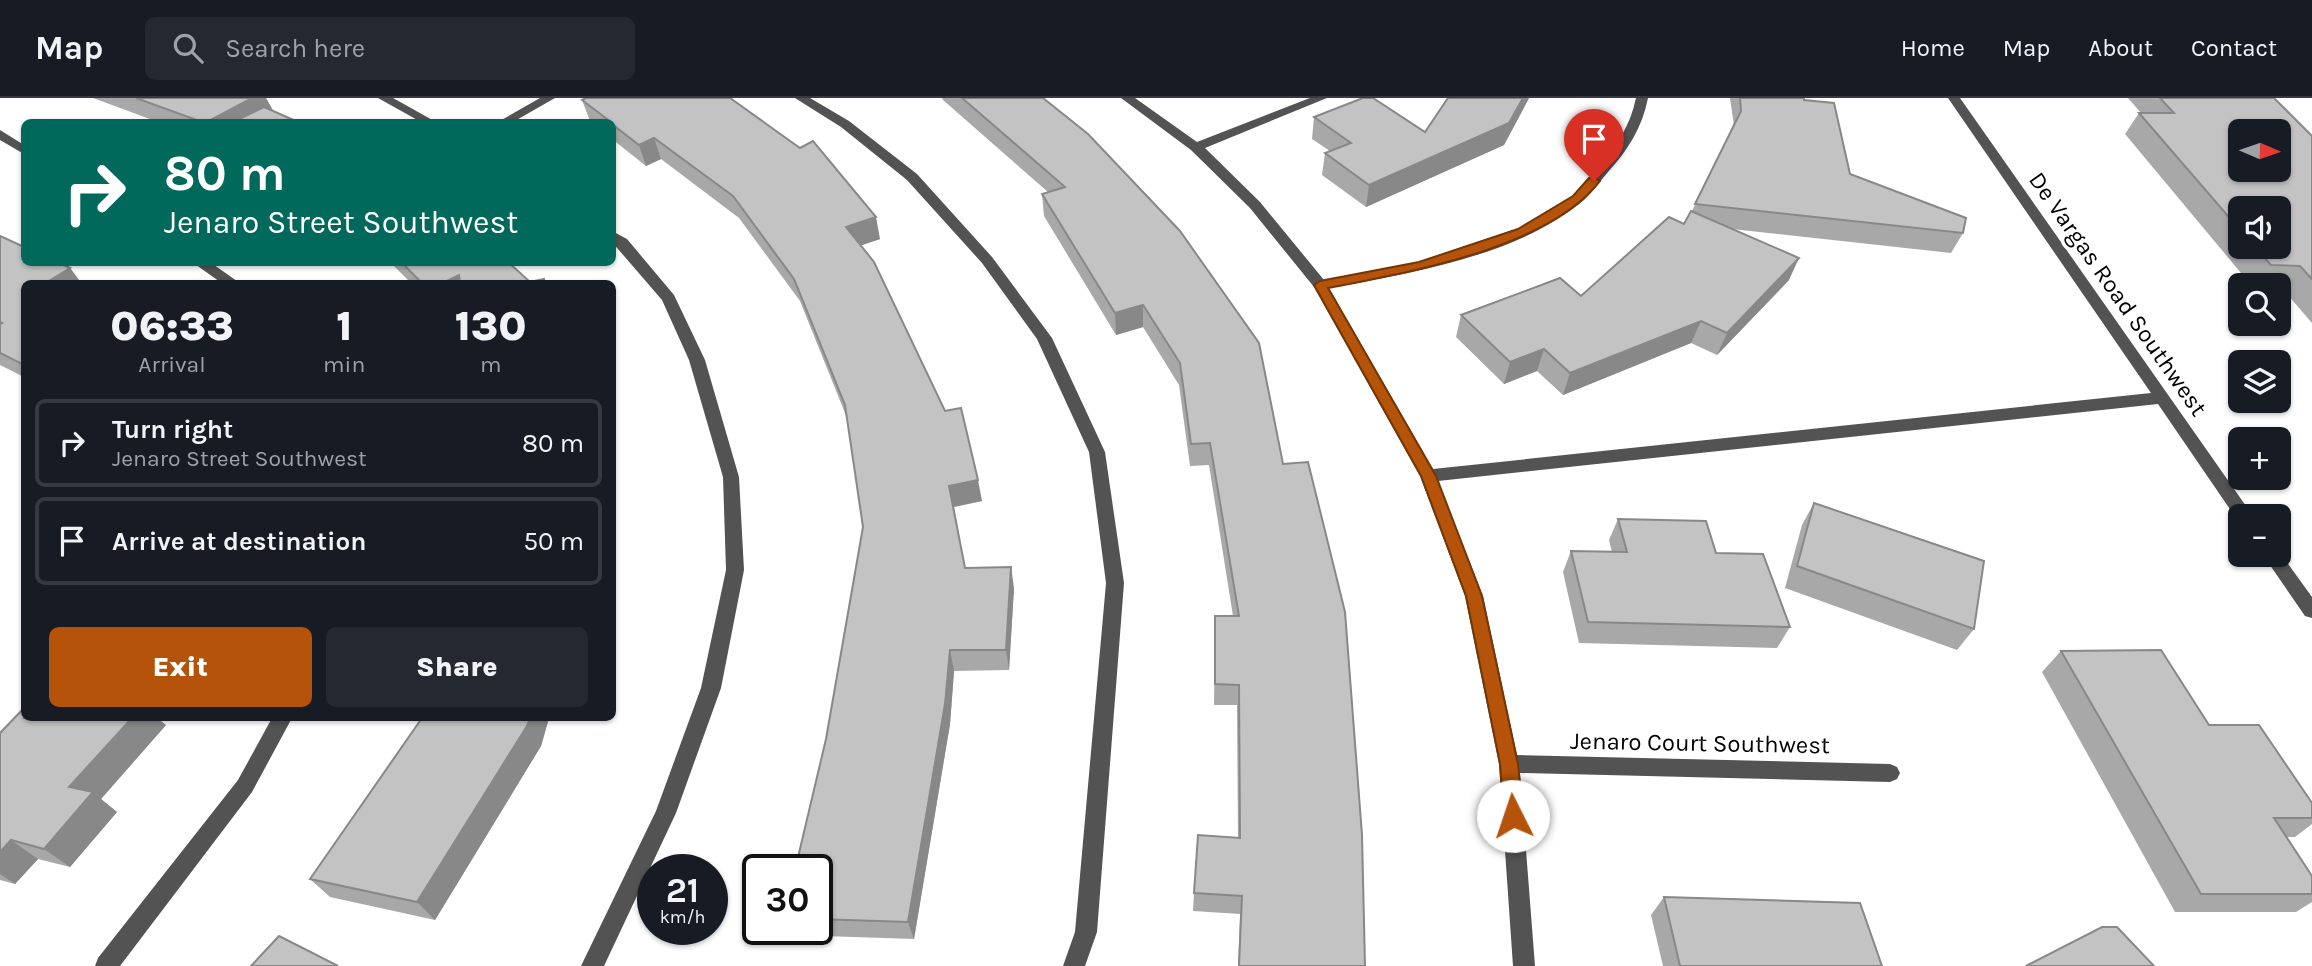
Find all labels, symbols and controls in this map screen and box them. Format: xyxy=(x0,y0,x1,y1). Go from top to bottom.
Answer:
search box xyxy=(145,17,635,80)
text: Map xyxy=(35,29,103,67)
icon: search xyxy=(169,29,207,67)
text: Search here xyxy=(225,33,365,64)
text: Home xyxy=(1901,34,1965,62)
text: Map xyxy=(2003,34,2050,62)
text: About xyxy=(2088,34,2153,62)
text: Contact xyxy=(2191,34,2277,62)
pin xyxy=(1564,109,1624,181)
north arrow xyxy=(2228,119,2291,182)
map controls xyxy=(2228,119,2291,567)
icon: arrive xyxy=(1575,120,1613,158)
text: 80 m xyxy=(164,145,286,202)
icon: right xyxy=(49,147,140,238)
street label: De Vargas Road Southwest xyxy=(2023,167,2213,421)
button: sound xyxy=(2228,196,2291,259)
text: Jenaro Street Southwest xyxy=(164,204,518,241)
button: search xyxy=(2228,273,2291,336)
text: 06:33 xyxy=(110,301,234,351)
text: 1 xyxy=(336,301,352,351)
text: 130 xyxy=(455,301,527,351)
button: layers xyxy=(2228,350,2291,413)
text: Arrival xyxy=(138,351,206,378)
text: min xyxy=(323,351,365,378)
text: m xyxy=(480,351,501,378)
text: Turn right xyxy=(112,414,233,445)
icon: right xyxy=(53,424,91,462)
button: + xyxy=(2228,427,2291,490)
text: 80 m xyxy=(522,428,584,459)
text: Jenaro Street Southwest xyxy=(112,445,367,472)
button: − xyxy=(2228,504,2291,567)
icon: arrive xyxy=(53,522,91,560)
text: Arrive at destination xyxy=(112,526,366,557)
text: 50 m xyxy=(523,526,584,557)
button: Exit xyxy=(49,627,312,707)
button: Share xyxy=(326,627,588,707)
street label: Jenaro Court Southwest xyxy=(1570,727,1830,759)
position arrow xyxy=(1476,779,1550,853)
speed limit sign: 30 xyxy=(742,854,833,945)
text: 21 xyxy=(666,870,699,911)
text: km/h xyxy=(660,906,705,928)

